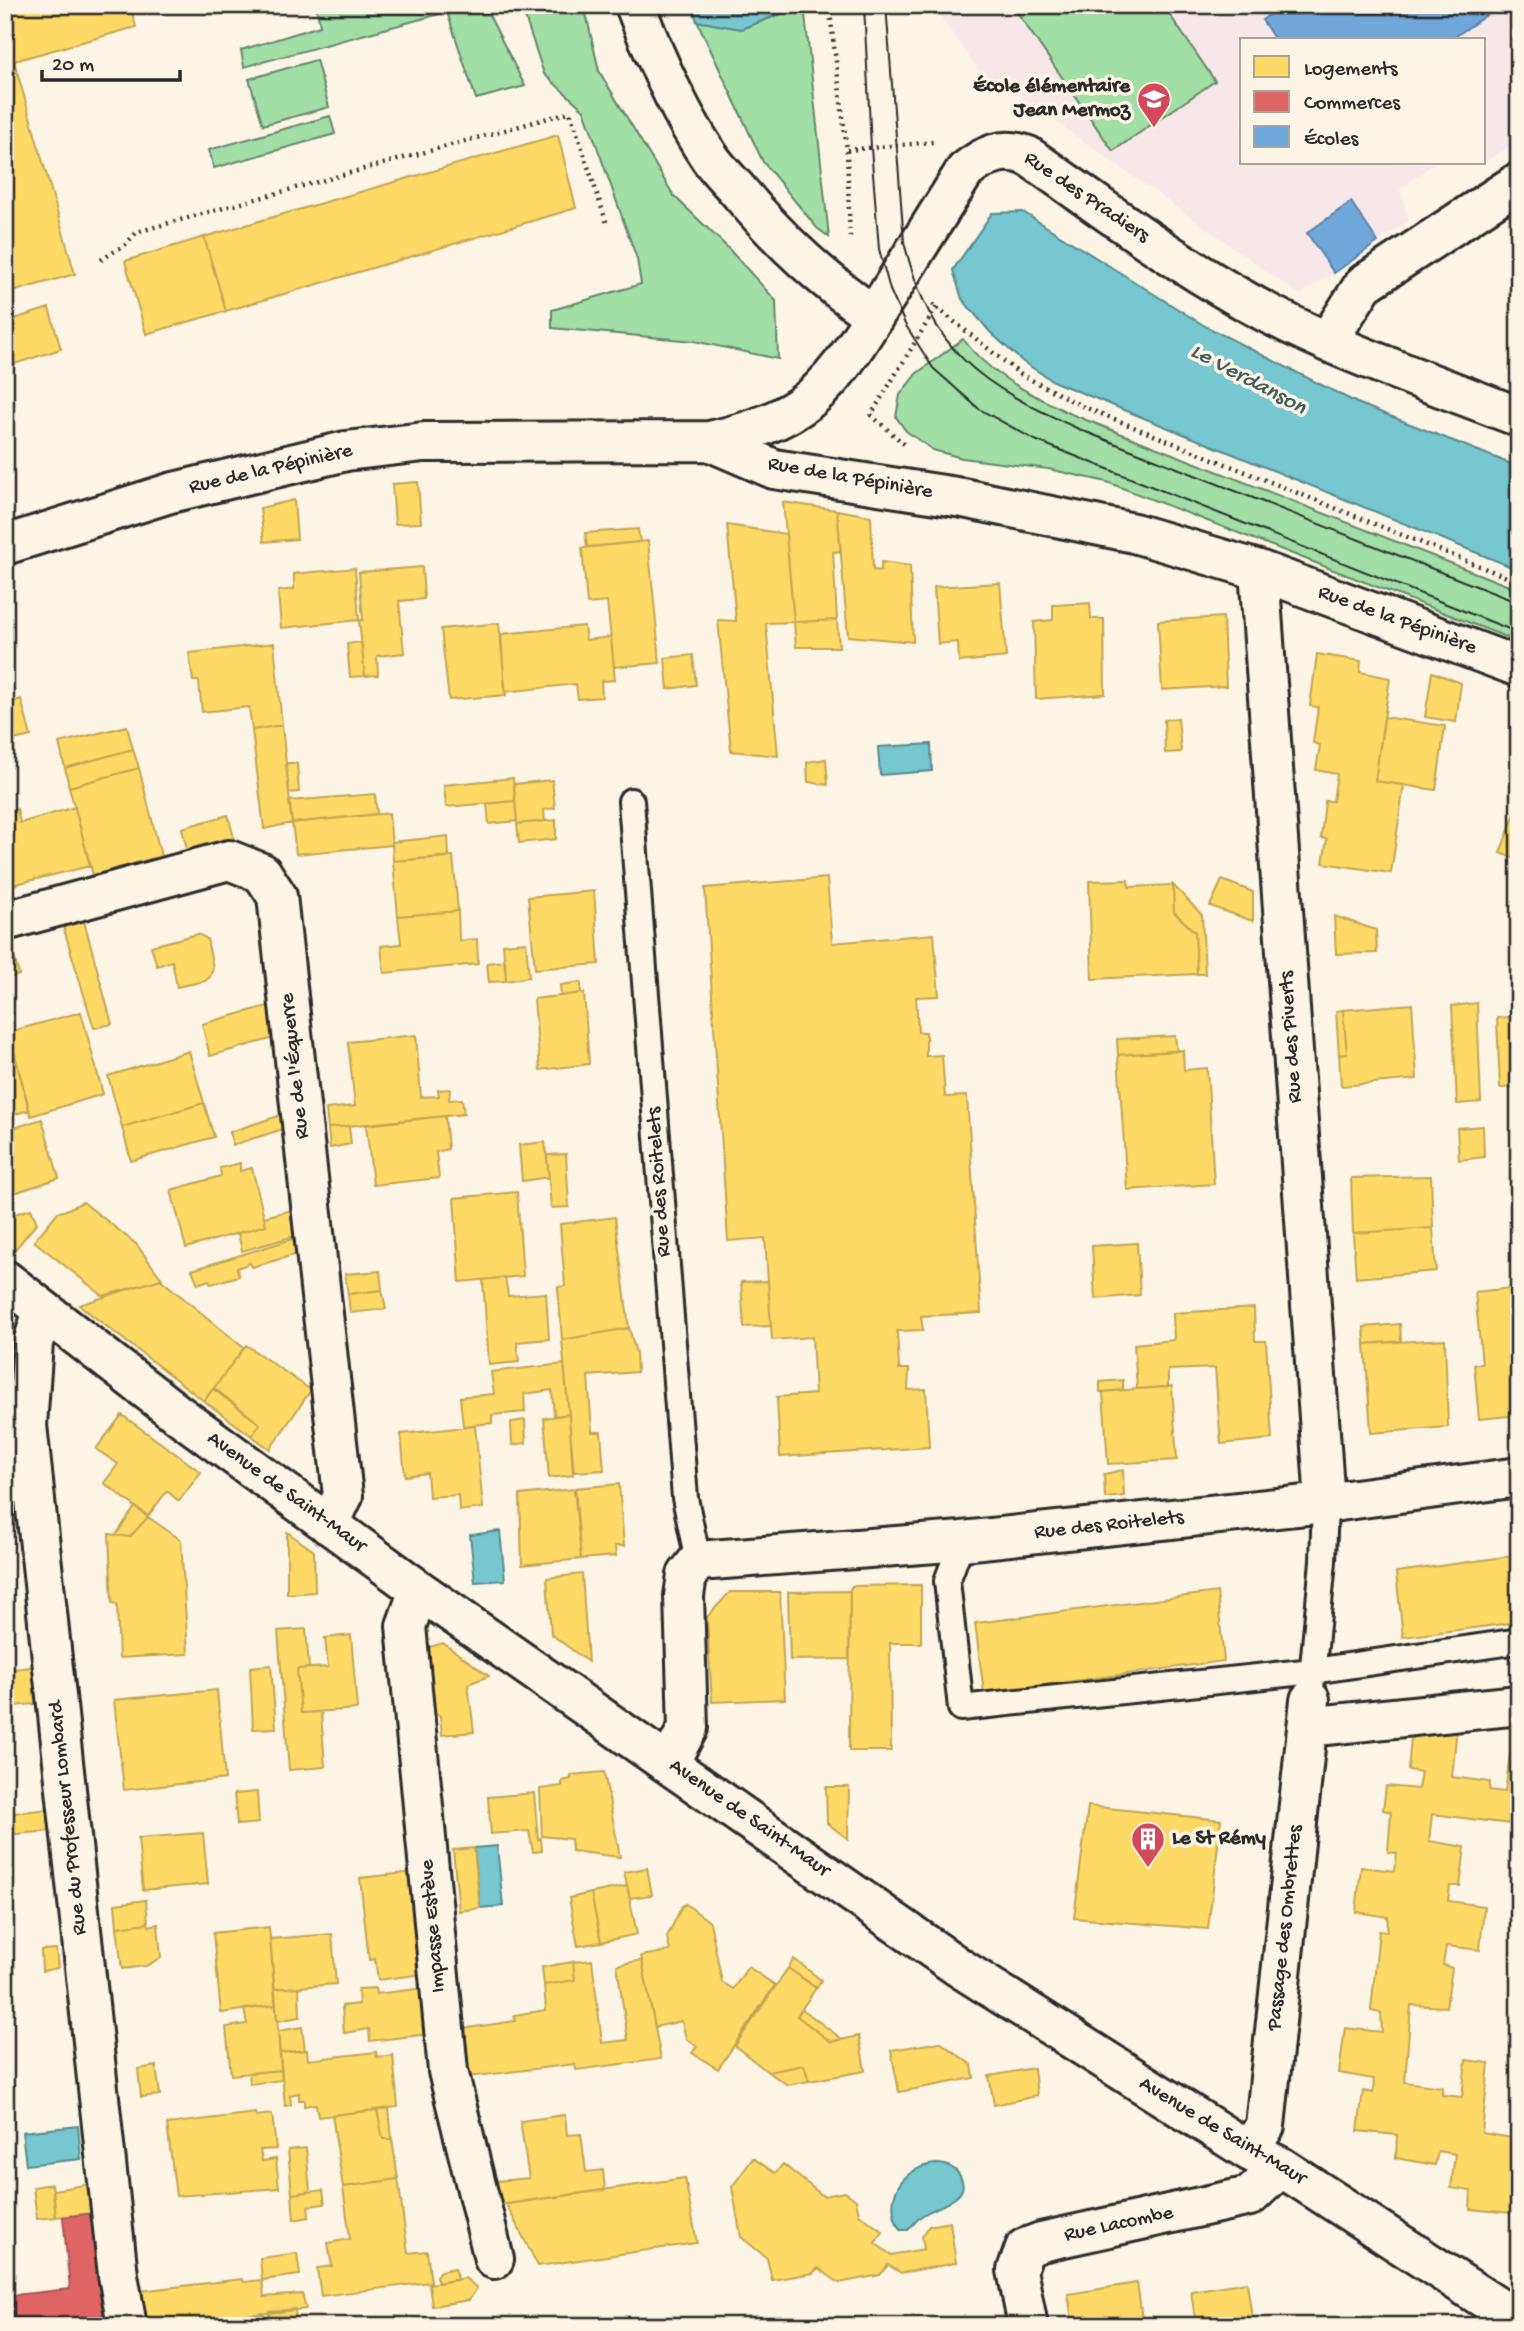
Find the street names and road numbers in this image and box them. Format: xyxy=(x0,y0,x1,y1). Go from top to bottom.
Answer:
street label: Rue des Pradiers xyxy=(1018,147,1155,250)
street label: Rue de la Pépinière xyxy=(187,439,356,501)
street label: Rue de la Pépinière xyxy=(766,452,936,506)
street label: Rue de la Pépinière xyxy=(1314,581,1481,662)
street label: Rue des Piverts xyxy=(1275,969,1309,1104)
street label: Rue de l'Équerre xyxy=(276,991,316,1140)
street label: Rue des Roitelets xyxy=(642,1105,678,1258)
street label: Avenue de Saint-Maur xyxy=(201,1427,372,1560)
street label: Rue des Roitelets xyxy=(1033,1506,1186,1546)
street label: Rue du Professeur Lombard xyxy=(44,1698,94,1936)
street label: Avenue de Saint-Maur xyxy=(664,1754,836,1885)
street label: Passage des Ombrettes xyxy=(1263,1823,1309,2033)
street label: Impasse Estève xyxy=(416,1857,452,1994)
street label: Avenue de Saint-Maur xyxy=(1134,2072,1312,2193)
street label: Rue Lacombe xyxy=(1062,2201,1177,2249)

